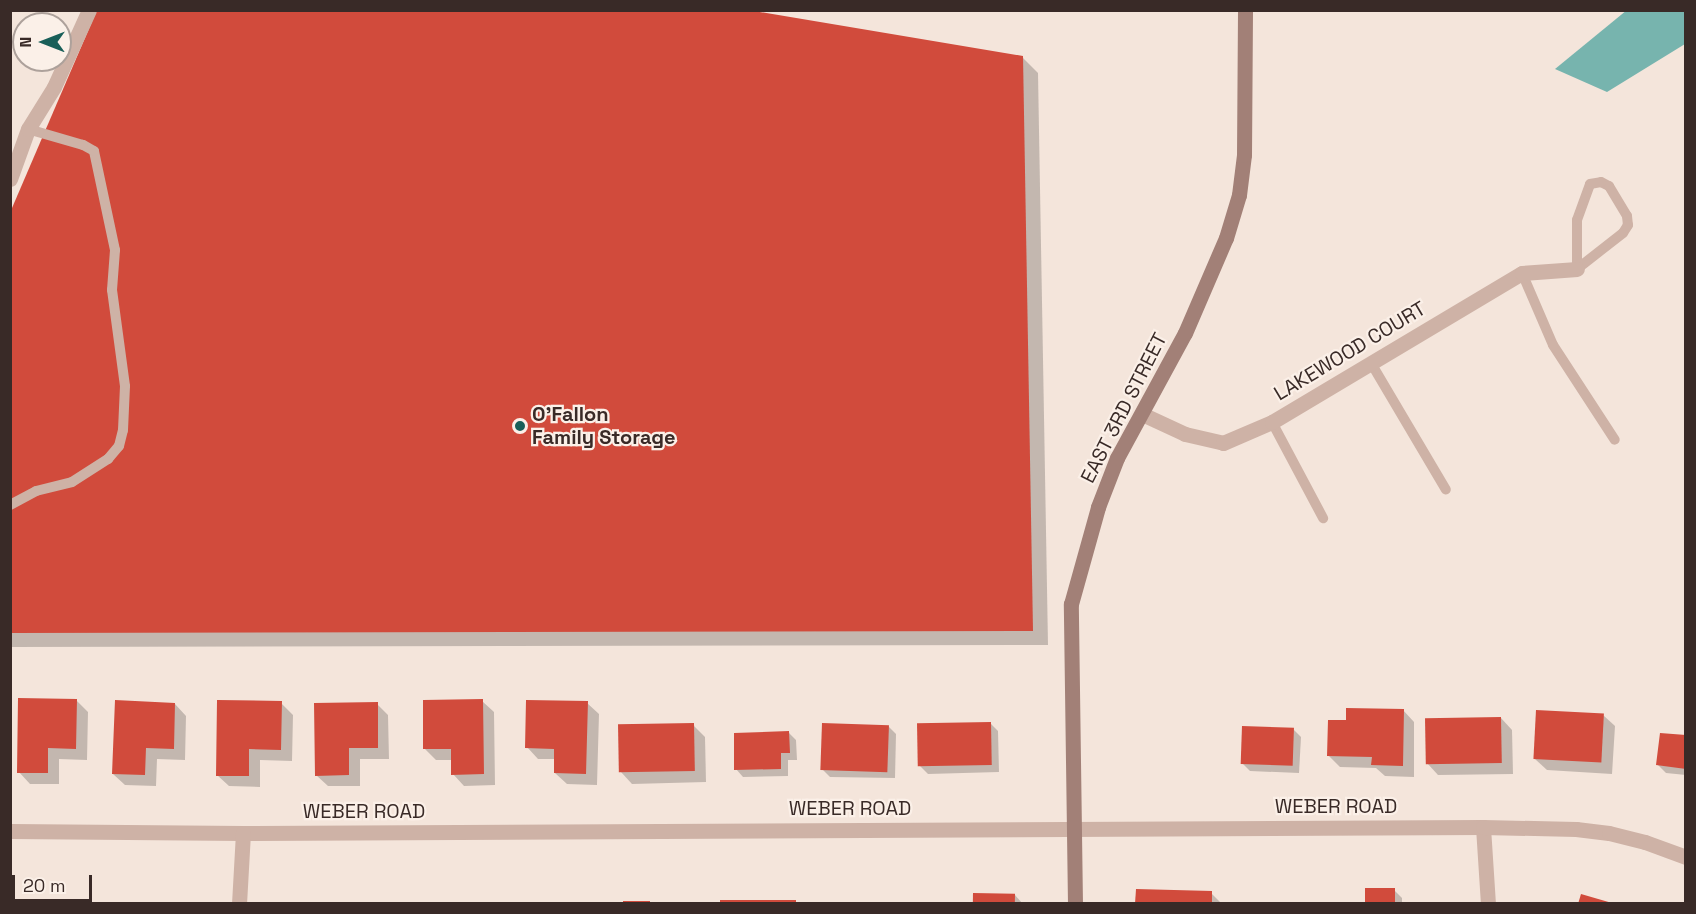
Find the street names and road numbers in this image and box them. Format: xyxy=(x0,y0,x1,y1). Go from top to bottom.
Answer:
street label: LAKEWOOD COURT xyxy=(1270,296,1430,406)
street label: EAST 3RD STREET xyxy=(1076,329,1172,487)
street label: WEBER ROAD xyxy=(1275,794,1397,818)
street label: WEBER ROAD xyxy=(789,796,911,820)
street label: WEBER ROAD xyxy=(303,799,425,823)

